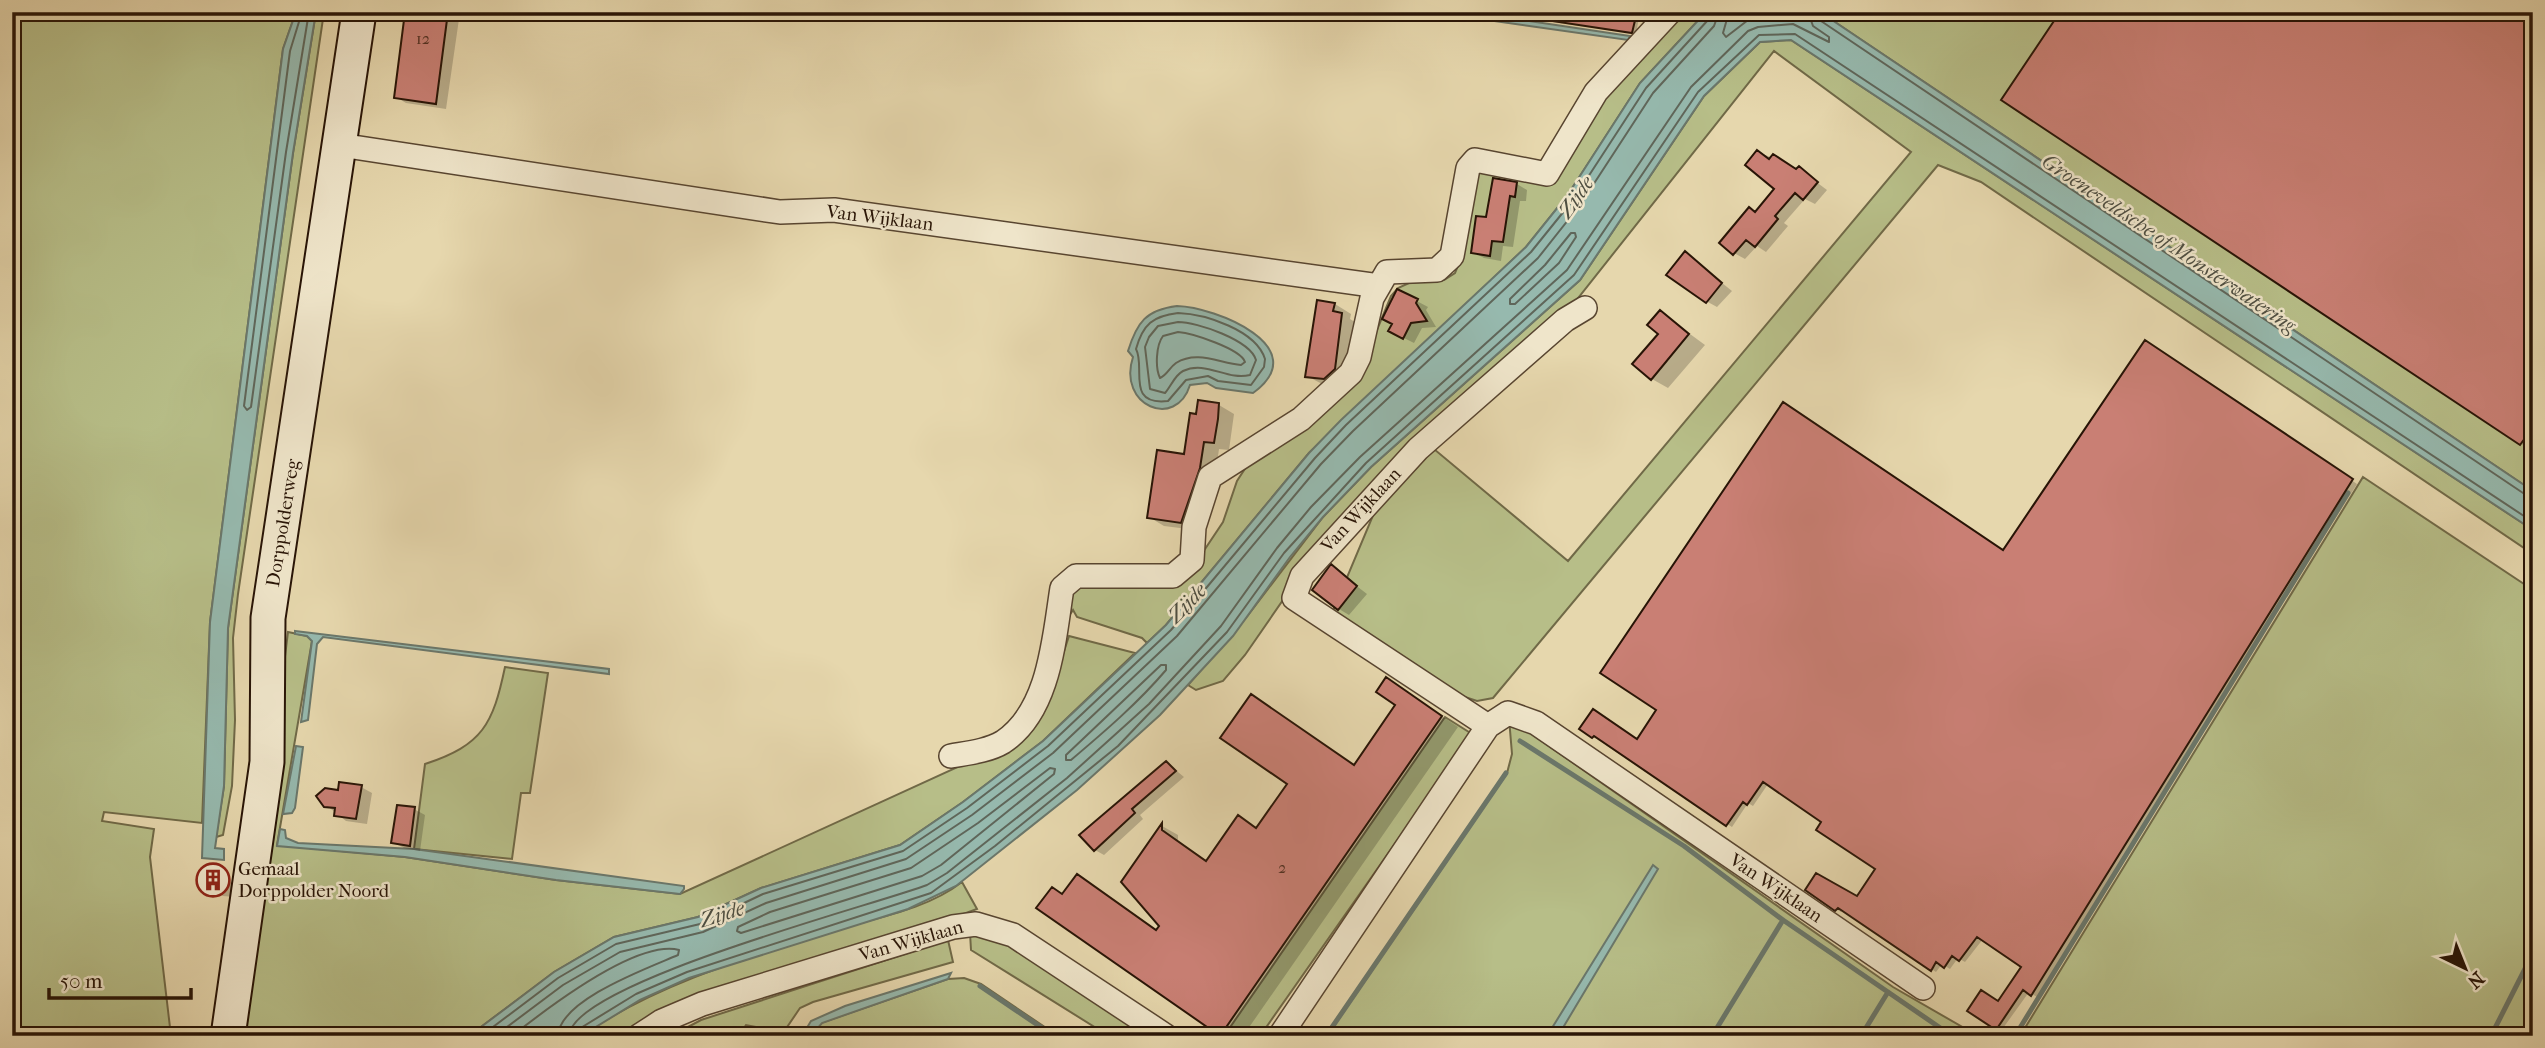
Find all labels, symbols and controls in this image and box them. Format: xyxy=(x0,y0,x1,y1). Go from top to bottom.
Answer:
house number: 12 xyxy=(416,29,430,48)
water label: Groeneveldsche of Monsterwatering xyxy=(2037,149,2301,338)
water label: Zijde xyxy=(1552,171,1599,224)
street label: Van Wijklaan xyxy=(824,200,935,235)
street label: Dorppolderweg xyxy=(262,457,304,588)
street label: Van Wijklaan xyxy=(1316,463,1406,558)
water label: Zijde xyxy=(1161,578,1212,629)
street label: Van Wijklaan xyxy=(1724,848,1827,927)
place label: Gemaal Dorppolder Noord xyxy=(238,858,390,902)
house number: 2 xyxy=(1278,858,1286,877)
building icon: Gemaal Dorppolder Noord xyxy=(194,861,232,899)
water label: Zijde xyxy=(695,896,748,933)
street label: Van Wijklaan xyxy=(855,916,966,967)
north arrow xyxy=(2430,932,2500,1002)
scale bar xyxy=(49,957,191,1001)
text: N xyxy=(2463,967,2489,993)
text: 50 m xyxy=(60,969,103,993)

